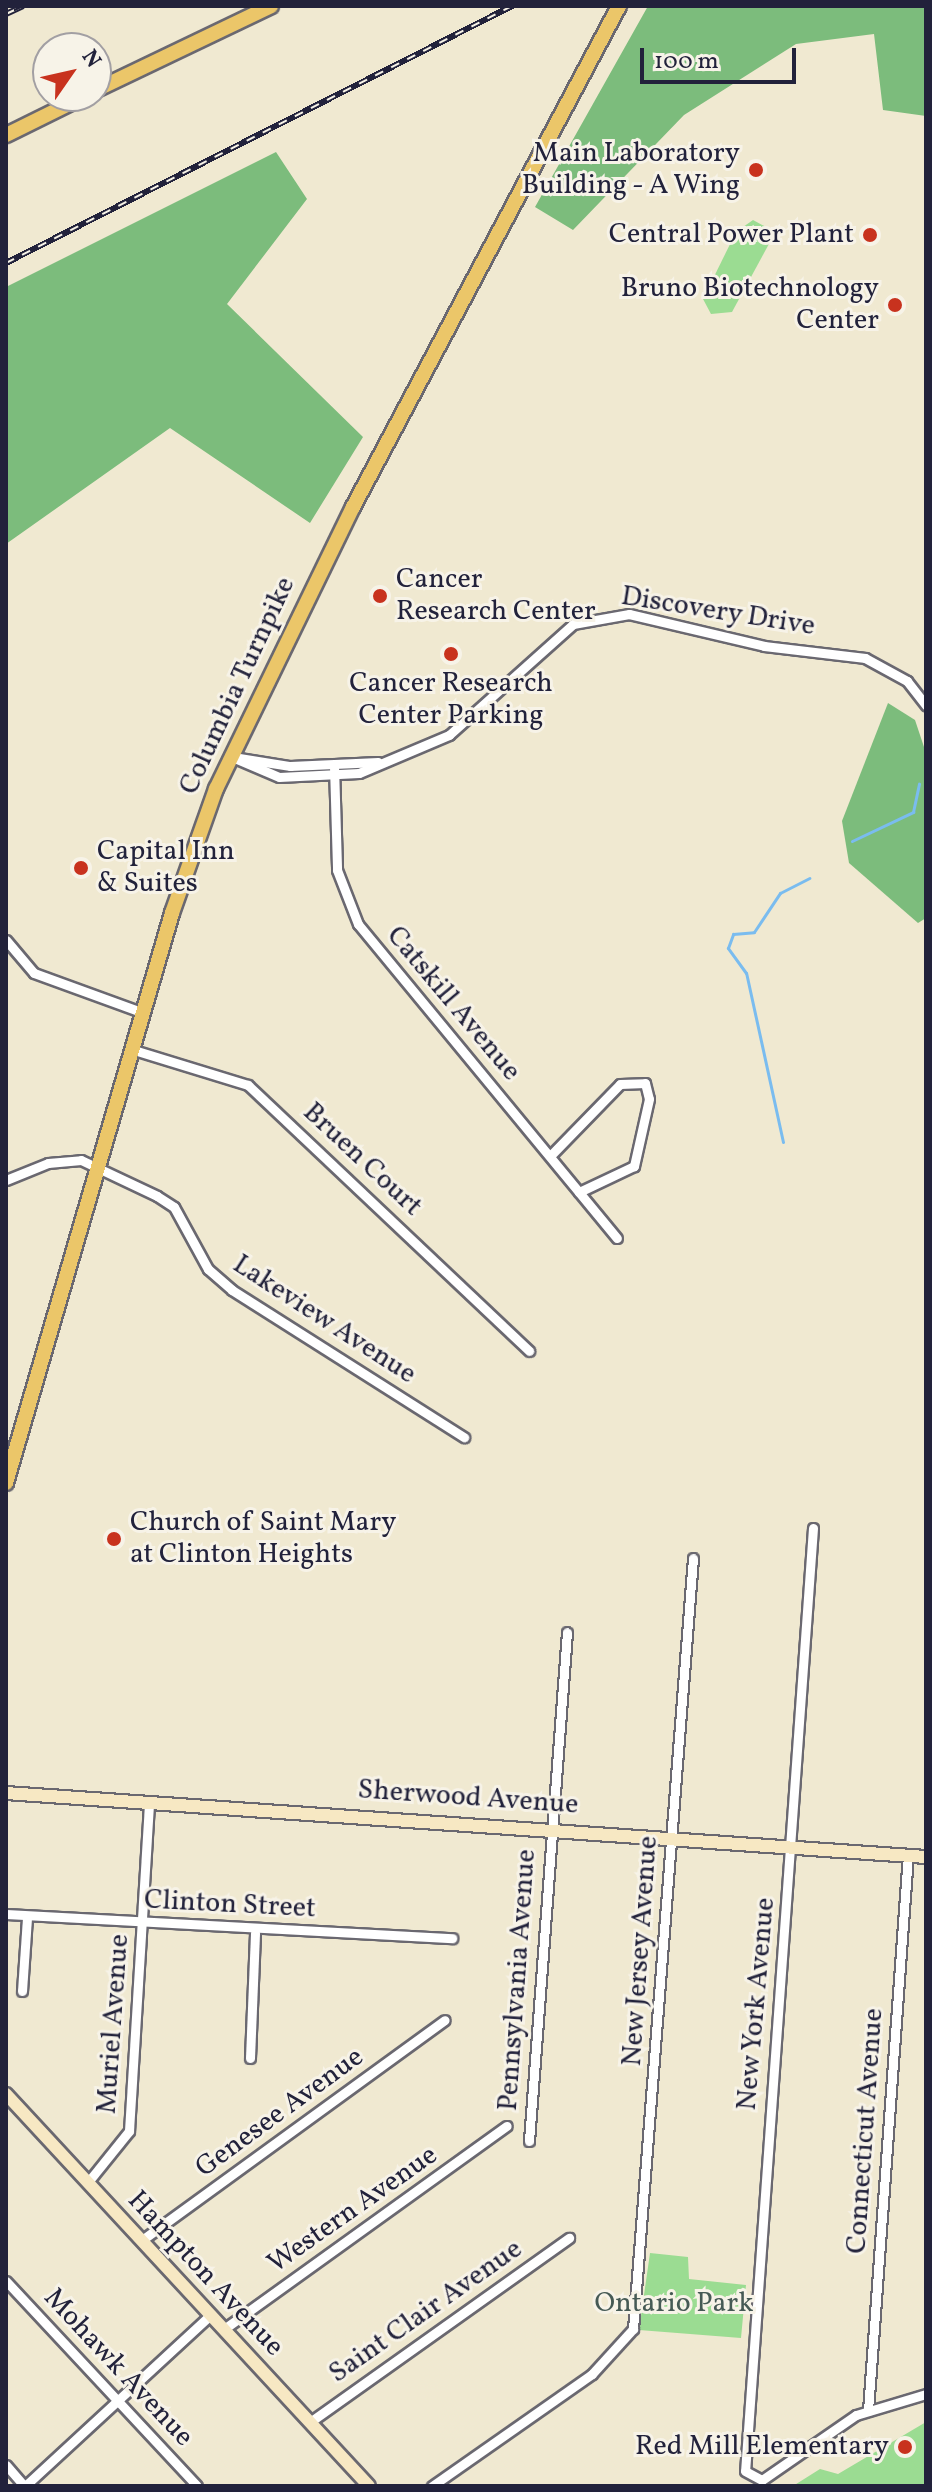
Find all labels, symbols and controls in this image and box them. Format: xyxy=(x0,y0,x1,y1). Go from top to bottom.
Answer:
north arrow xyxy=(32,32,112,112)
scale bar xyxy=(644,32,800,82)
text: N xyxy=(73,44,108,75)
text: 100 m xyxy=(654,45,719,79)
place label: Main Laboratory Building - A Wing xyxy=(520,137,740,203)
marker: Main Laboratory Building - A Wing xyxy=(747,161,765,179)
place label: Central Power Plant xyxy=(609,218,854,252)
marker: Central Power Plant xyxy=(861,226,879,244)
place label: Bruno Biotechnology Center xyxy=(621,272,879,338)
marker: Bruno Biotechnology Center xyxy=(886,296,904,314)
place label: Cancer Research Center xyxy=(396,563,596,629)
street label: Columbia Turnpike xyxy=(173,572,303,800)
street label: Discovery Drive xyxy=(618,580,818,644)
marker: Cancer Research Center xyxy=(371,587,389,605)
marker: Cancer Research Center Parking xyxy=(442,645,460,663)
place label: Cancer Research Center Parking xyxy=(349,667,553,733)
place label: Capital Inn & Suites xyxy=(97,835,235,901)
marker: Capital Inn & Suites xyxy=(72,859,90,877)
street label: Catskill Avenue xyxy=(379,920,527,1088)
street label: Bruen Court xyxy=(295,1096,429,1224)
street label: Lakeview Avenue xyxy=(226,1248,422,1392)
place label: Church of Saint Mary at Clinton Heights xyxy=(130,1506,394,1572)
marker: Church of Saint Mary at Clinton Heights xyxy=(105,1530,123,1548)
street label: Sherwood Avenue xyxy=(356,1774,580,1822)
street label: New Jersey Avenue xyxy=(616,1834,666,2068)
street label: Pennsylvania Avenue xyxy=(492,1848,544,2112)
street label: Clinton Street xyxy=(143,1884,317,1926)
street label: New York Avenue xyxy=(731,1895,783,2113)
street label: Muriel Avenue xyxy=(91,1933,137,2115)
street label: Connecticut Avenue xyxy=(841,2007,891,2255)
street label: Genesee Avenue xyxy=(189,2041,371,2185)
street label: Western Avenue xyxy=(262,2139,444,2281)
street label: Hampton Avenue xyxy=(120,2184,290,2364)
street label: Saint Clair Avenue xyxy=(323,2233,529,2391)
street label: Mohawk Avenue xyxy=(36,2282,200,2454)
park label: Ontario Park xyxy=(595,2287,753,2321)
place label: Red Mill Elementary xyxy=(635,2430,889,2464)
marker: Red Mill Elementary xyxy=(896,2438,914,2456)

